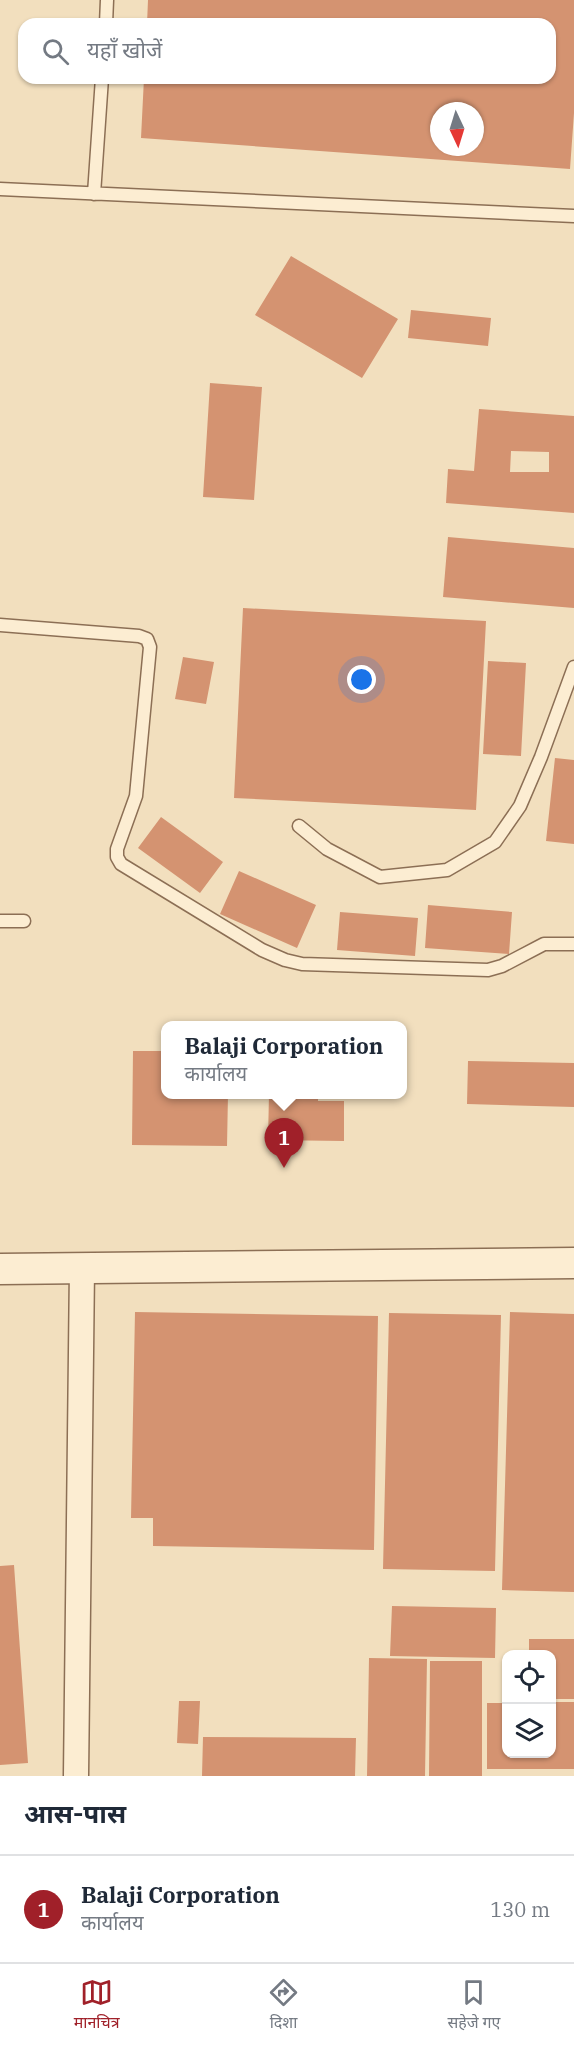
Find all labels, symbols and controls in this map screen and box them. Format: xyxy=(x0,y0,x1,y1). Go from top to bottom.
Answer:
search box xyxy=(18,18,556,84)
icon: search xyxy=(39,35,72,68)
text: यहाँ खोजें xyxy=(87,35,162,64)
north arrow xyxy=(430,102,484,156)
your location xyxy=(347,665,376,694)
popup xyxy=(161,1021,407,1099)
text: Balaji Corporation xyxy=(185,1031,383,1060)
text: कार्यालय xyxy=(185,1060,247,1087)
pin: 1 xyxy=(264,1118,304,1168)
map controls xyxy=(502,1650,556,1758)
button: locate xyxy=(502,1650,556,1704)
button: layers xyxy=(502,1704,556,1758)
text: आस-पास xyxy=(24,1796,126,1830)
text: Balaji Corporation xyxy=(81,1880,280,1909)
text: 1 xyxy=(38,1896,50,1923)
text: 130 m xyxy=(490,1896,550,1923)
text: कार्यालय xyxy=(81,1909,143,1936)
tab: मानचित्र xyxy=(74,1976,119,2035)
tab: दिशा xyxy=(267,1976,300,2035)
tab: सहेजे गए xyxy=(447,1976,500,2035)

